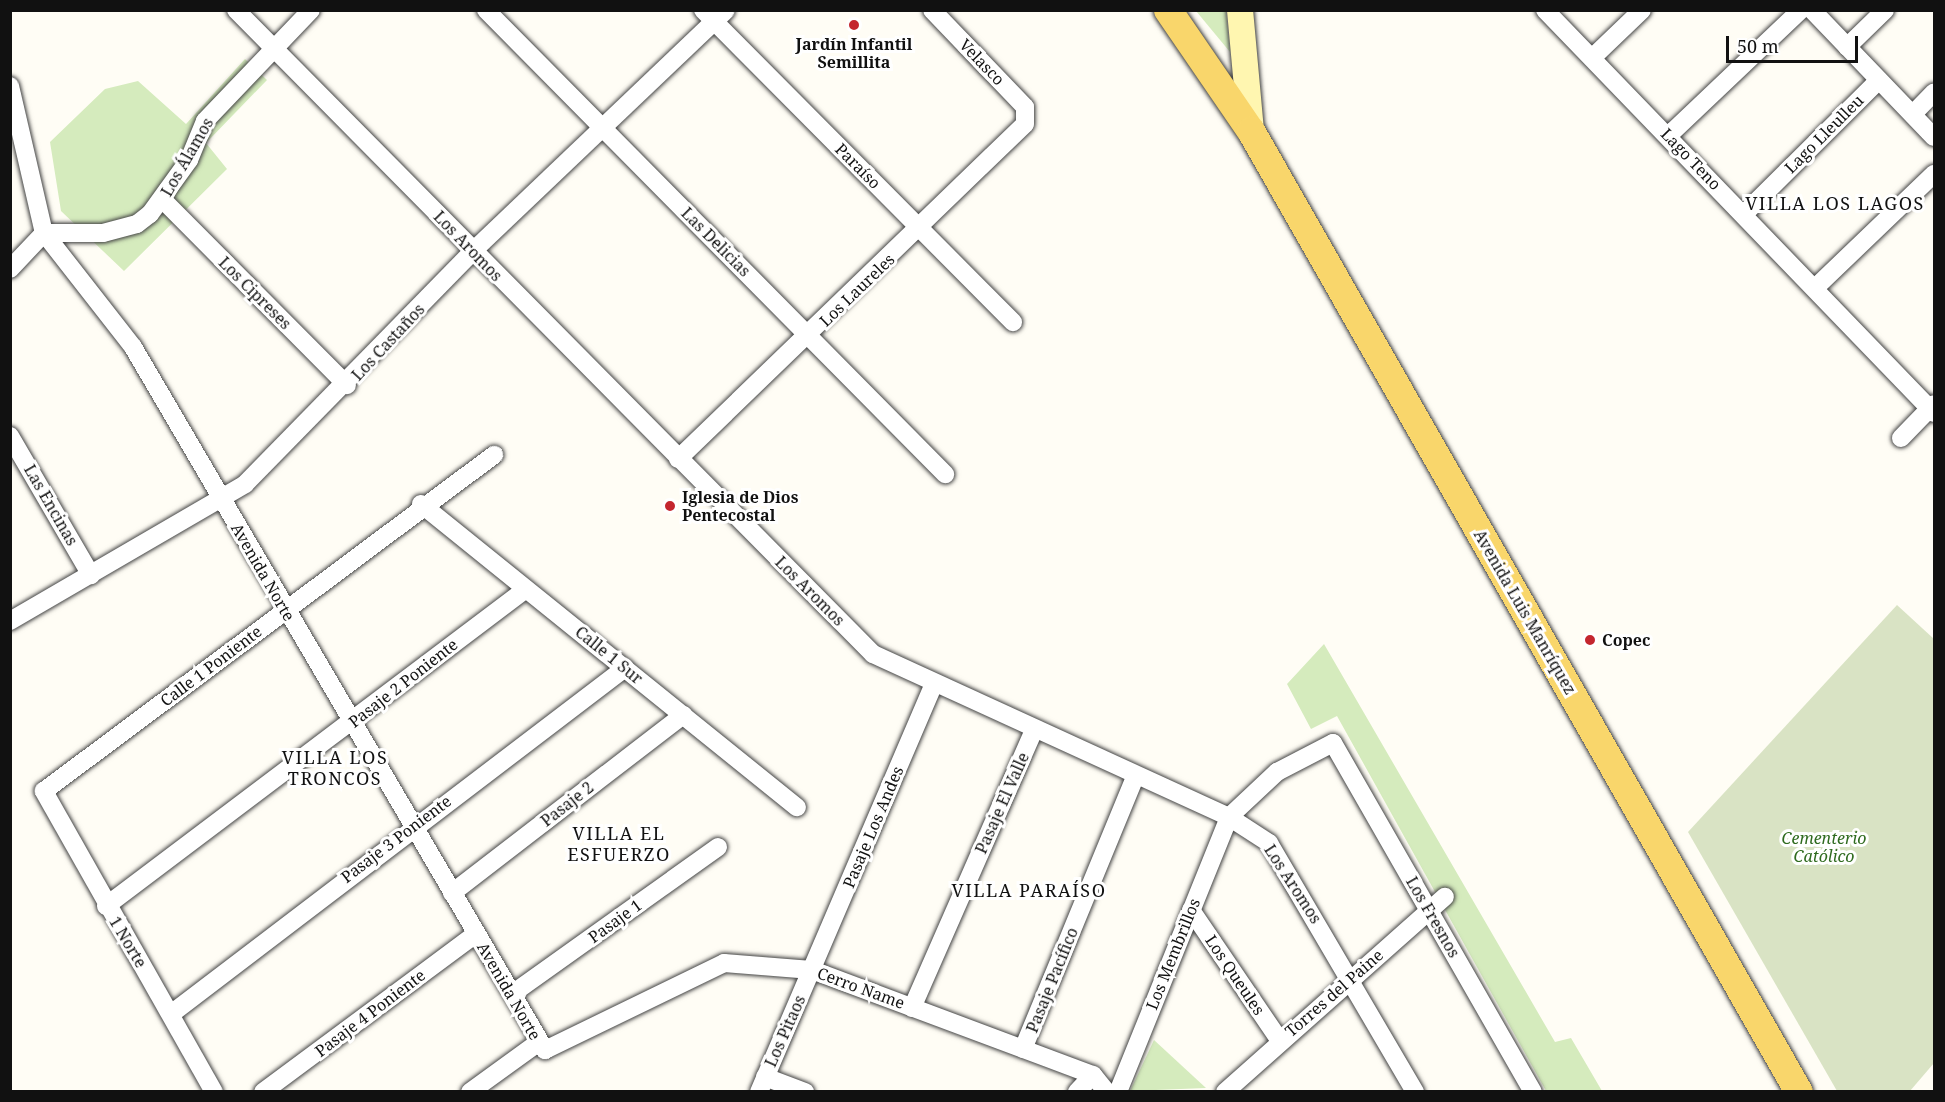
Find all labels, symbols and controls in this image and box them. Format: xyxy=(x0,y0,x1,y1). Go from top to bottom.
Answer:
marker: Jardín Infantil Semillita xyxy=(847,18,861,32)
scale bar xyxy=(1729,24,1861,62)
place label: Jardín Infantil Semillita xyxy=(796,34,912,72)
text: 50 m xyxy=(1737,34,1779,58)
street label: Velasco xyxy=(955,35,1009,89)
street label: Lago Lleulleu xyxy=(1781,91,1867,177)
street label: Los Álamos xyxy=(157,114,217,200)
street label: Lago Teno xyxy=(1657,124,1725,194)
street label: Paraíso xyxy=(831,139,885,193)
district label: VILLA LOS LAGOS xyxy=(1745,192,1925,214)
street label: Las Delicias xyxy=(677,203,755,281)
street label: Los Aromos xyxy=(430,207,506,285)
street label: Los Laureles xyxy=(816,250,898,330)
street label: Los Cipreses xyxy=(215,253,295,333)
street label: Los Castaños xyxy=(348,300,428,384)
street label: Las Encinas xyxy=(20,461,82,549)
place label: Iglesia de Dios Pentecostal xyxy=(682,487,798,525)
marker: Iglesia de Dios Pentecostal xyxy=(663,499,677,513)
street label: Avenida Norte xyxy=(227,520,299,624)
street label: Avenida Luis Manríquez xyxy=(1470,526,1580,698)
street label: Los Aromos xyxy=(771,552,849,630)
street label: Calle 1 Poniente xyxy=(157,622,265,710)
street label: Calle 1 Sur xyxy=(571,622,647,688)
place label: Copec xyxy=(1602,630,1650,650)
marker: Copec xyxy=(1583,633,1597,647)
street label: Pasaje 2 Poniente xyxy=(345,635,461,731)
district label: VILLA LOS TRONCOS xyxy=(282,747,388,789)
street label: Pasaje El Valle xyxy=(971,749,1033,857)
street label: Pasaje Los Andes xyxy=(839,763,907,891)
street label: Pasaje 2 xyxy=(537,778,597,830)
street label: Pasaje 3 Poniente xyxy=(337,791,455,887)
district label: VILLA EL ESFUERZO xyxy=(567,823,671,866)
park label: Cementerio Católico xyxy=(1781,828,1867,866)
street label: Los Aromos xyxy=(1260,841,1326,927)
street label: Los Fresnos xyxy=(1402,873,1464,961)
district label: VILLA PARAÍSO xyxy=(952,879,1106,901)
street label: Pasaje 1 xyxy=(585,895,645,947)
street label: Los Membrillos xyxy=(1142,896,1204,1012)
street label: 1 Norte xyxy=(105,913,151,971)
street label: Pasaje Pacífico xyxy=(1022,925,1082,1035)
street label: Los Queules xyxy=(1201,931,1269,1019)
street label: Avenida Norte xyxy=(473,939,545,1043)
street label: Torres del Paine xyxy=(1281,945,1387,1041)
street label: Cerro Name xyxy=(815,963,907,1013)
street label: Pasaje 4 Poniente xyxy=(311,965,429,1061)
street label: Los Pitaos xyxy=(761,992,809,1070)

